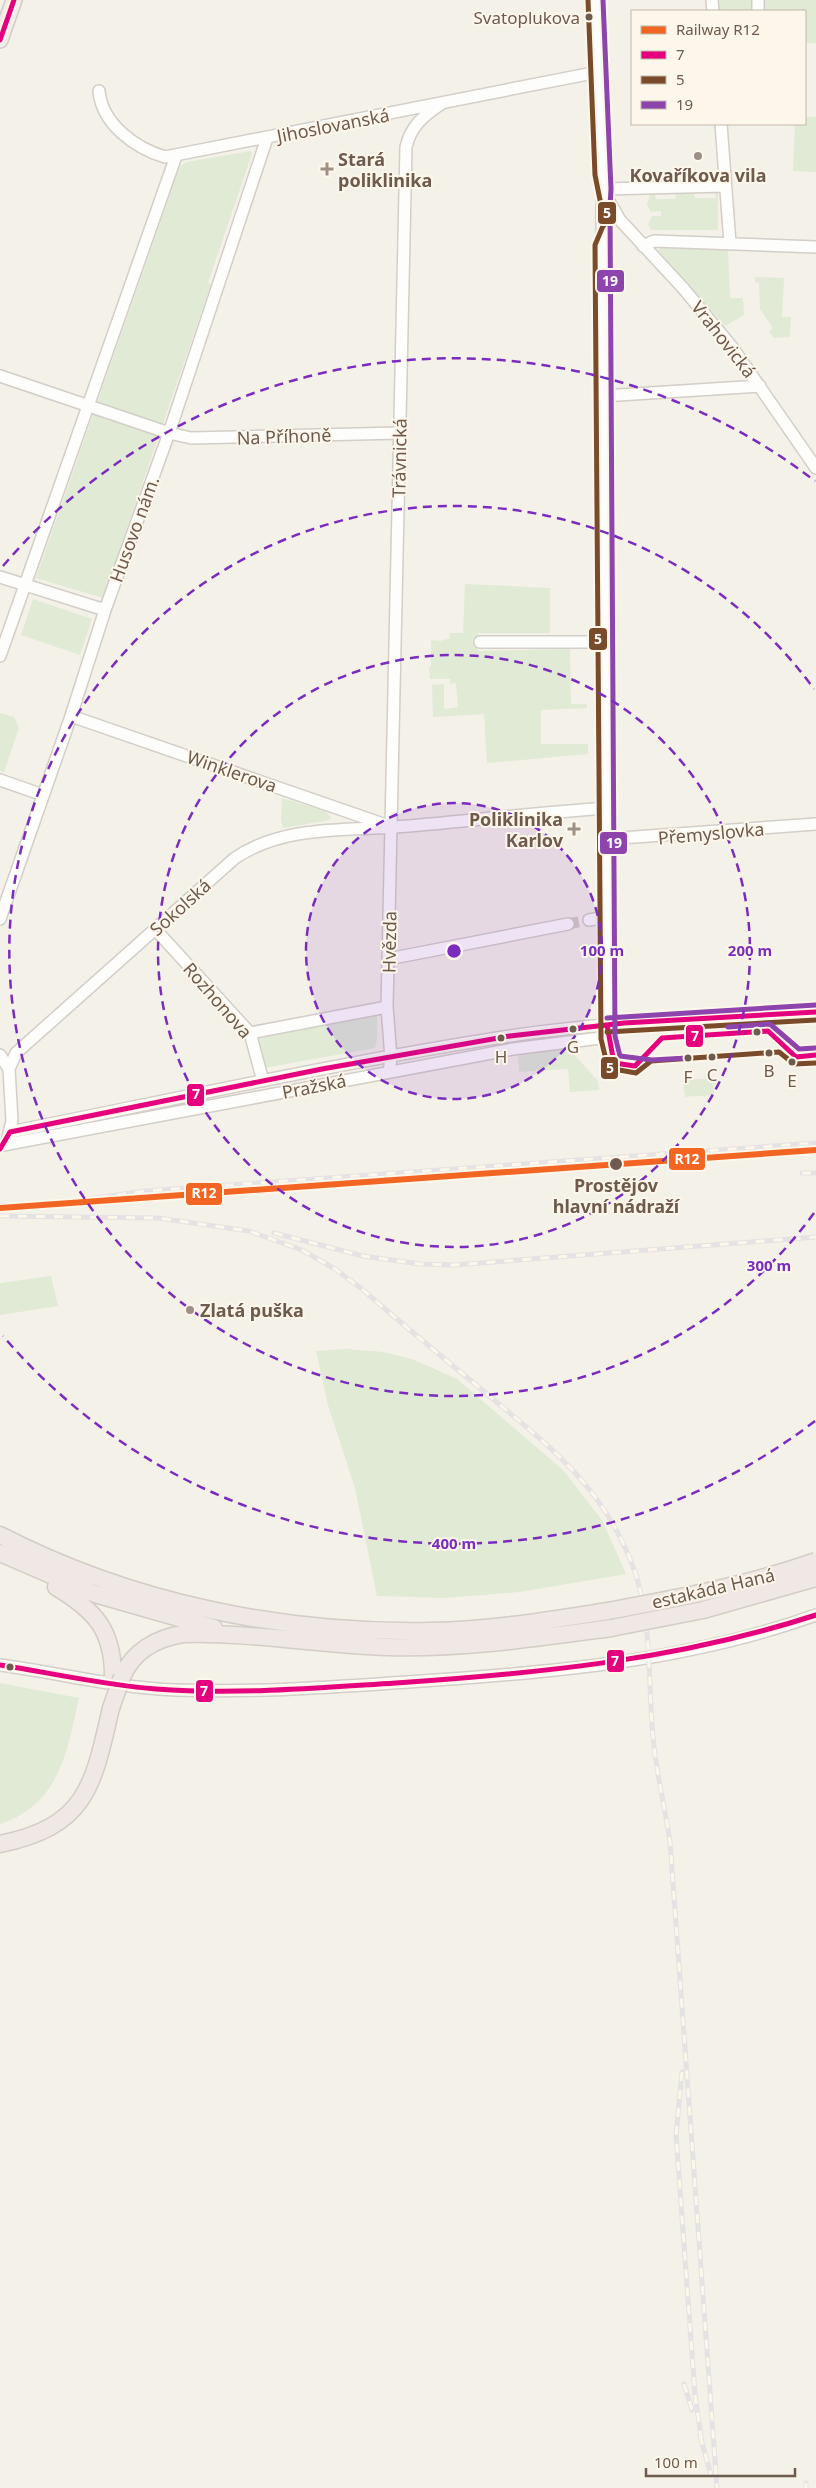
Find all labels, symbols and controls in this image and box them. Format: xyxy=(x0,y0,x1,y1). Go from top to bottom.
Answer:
place label: Svatoplukova xyxy=(474,6,580,29)
legend xyxy=(631,10,806,125)
marker: Svatoplukova xyxy=(584,12,594,22)
text: Railway R12 xyxy=(676,19,760,39)
text: 7 xyxy=(676,44,685,64)
text: 5 xyxy=(676,69,685,89)
text: 19 xyxy=(676,94,693,114)
street label: Jihoslovanská xyxy=(273,102,391,148)
place label: Stará poliklinika xyxy=(338,147,432,192)
marker: Kovaříkova vila xyxy=(692,150,704,162)
marker: Stará poliklinika xyxy=(320,162,334,176)
place label: Kovaříkova vila xyxy=(630,163,766,187)
line badge: 5 xyxy=(597,201,617,225)
text: 5 xyxy=(603,203,611,222)
line badge: 19 xyxy=(596,269,625,293)
text: 19 xyxy=(602,271,618,290)
street label: Vrahovická xyxy=(686,296,762,382)
street label: Trávnická xyxy=(386,418,412,498)
street label: Na Příhoně xyxy=(236,422,332,450)
street label: Husovo nám. xyxy=(104,473,164,585)
line badge: 5 xyxy=(588,627,608,651)
text: 5 xyxy=(594,629,602,648)
street label: Winklerova xyxy=(184,744,280,798)
place label: Poliklinika Karlov xyxy=(469,807,564,852)
street label: Přemyslovka xyxy=(657,816,765,850)
marker: Poliklinika Karlov xyxy=(567,822,581,836)
line badge: 19 xyxy=(599,831,628,855)
text: 19 xyxy=(606,833,622,852)
street label: Sokolská xyxy=(144,873,216,941)
street label: Hvězda xyxy=(376,911,402,973)
text: 100 m xyxy=(580,940,624,960)
text: 200 m xyxy=(728,940,772,960)
centre of rings xyxy=(445,942,463,960)
street label: Rozhonova xyxy=(178,957,258,1043)
marker: G xyxy=(568,1024,578,1034)
line badge: 7 xyxy=(685,1024,704,1048)
text: 7 xyxy=(691,1026,699,1045)
unlabelled marker xyxy=(752,1027,762,1037)
marker: H xyxy=(496,1033,506,1043)
place label: G xyxy=(567,1035,579,1058)
place label: H xyxy=(495,1045,507,1068)
marker: B xyxy=(764,1048,774,1058)
marker: C xyxy=(707,1052,717,1062)
marker: F xyxy=(683,1053,693,1063)
line badge: 5 xyxy=(600,1056,619,1080)
marker: E xyxy=(787,1057,797,1067)
text: 5 xyxy=(606,1058,614,1077)
place label: B xyxy=(763,1059,775,1082)
place label: C xyxy=(707,1063,718,1086)
place label: F xyxy=(684,1065,693,1088)
street label: Pražská xyxy=(280,1068,348,1104)
place label: E xyxy=(787,1069,797,1092)
line badge: 7 xyxy=(186,1083,205,1107)
text: 7 xyxy=(192,1084,200,1103)
line badge: R12 xyxy=(668,1147,706,1171)
text: R12 xyxy=(674,1149,700,1168)
marker: Prostějov hlavní nádraží xyxy=(608,1156,624,1172)
place label: Prostějov hlavní nádraží xyxy=(553,1173,681,1218)
line badge: R12 xyxy=(185,1182,223,1206)
text: R12 xyxy=(191,1183,217,1202)
text: 300 m xyxy=(747,1255,791,1275)
place label: Zlatá puška xyxy=(200,1298,304,1322)
marker: Zlatá puška xyxy=(184,1304,196,1316)
text: 400 m xyxy=(432,1533,476,1553)
street label: estakáda Haná xyxy=(649,1562,777,1614)
line badge: 7 xyxy=(606,1649,625,1673)
text: 7 xyxy=(611,1651,619,1670)
unlabelled marker xyxy=(5,1662,15,1672)
line badge: 7 xyxy=(195,1679,214,1703)
text: 7 xyxy=(200,1681,208,1700)
scale bar xyxy=(646,2446,795,2478)
text: 100 m xyxy=(654,2452,698,2472)

